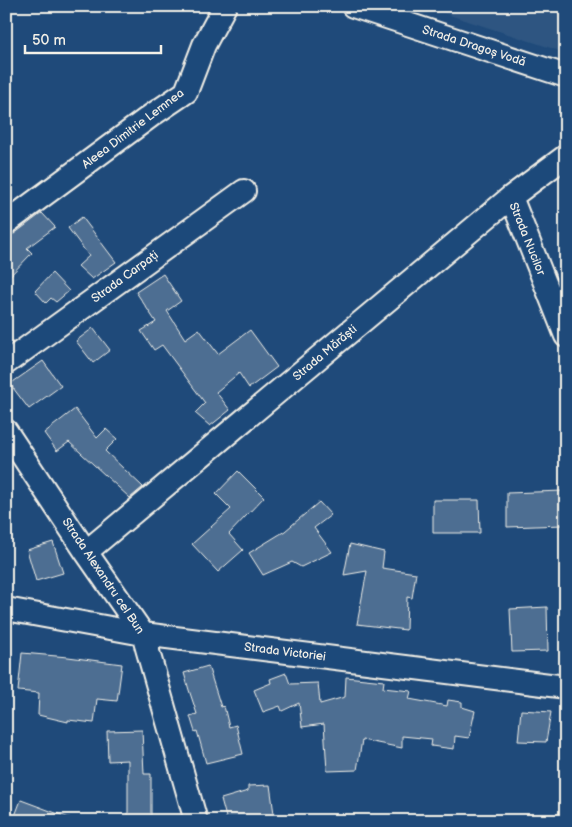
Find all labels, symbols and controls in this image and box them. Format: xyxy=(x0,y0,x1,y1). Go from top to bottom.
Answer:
scale bar xyxy=(25,22,161,54)
street label: Strada Dragoș Vodă xyxy=(420,22,528,70)
text: 50 m xyxy=(32,31,66,50)
street label: Aleea Dimitrie Lemnea xyxy=(79,86,187,172)
street label: Strada Nucilor xyxy=(506,200,549,278)
street label: Strada Carpați xyxy=(89,248,162,306)
street label: Strada Mărăști xyxy=(290,322,360,384)
street label: Strada Alexandru cel Bun xyxy=(59,515,148,637)
street label: Strada Victoriei xyxy=(243,640,327,664)

